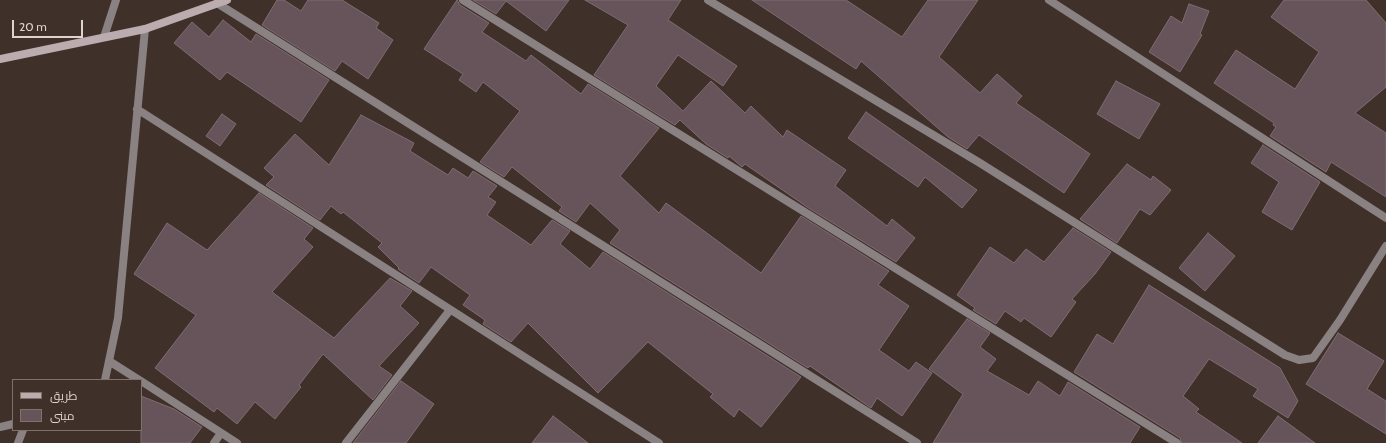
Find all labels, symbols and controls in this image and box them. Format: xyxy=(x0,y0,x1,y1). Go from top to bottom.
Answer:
scale bar xyxy=(14,12,85,38)
text: 20 m xyxy=(19,19,47,34)
legend xyxy=(12,379,142,431)
text: طريق xyxy=(50,388,77,403)
text: مبنى xyxy=(50,408,75,423)

